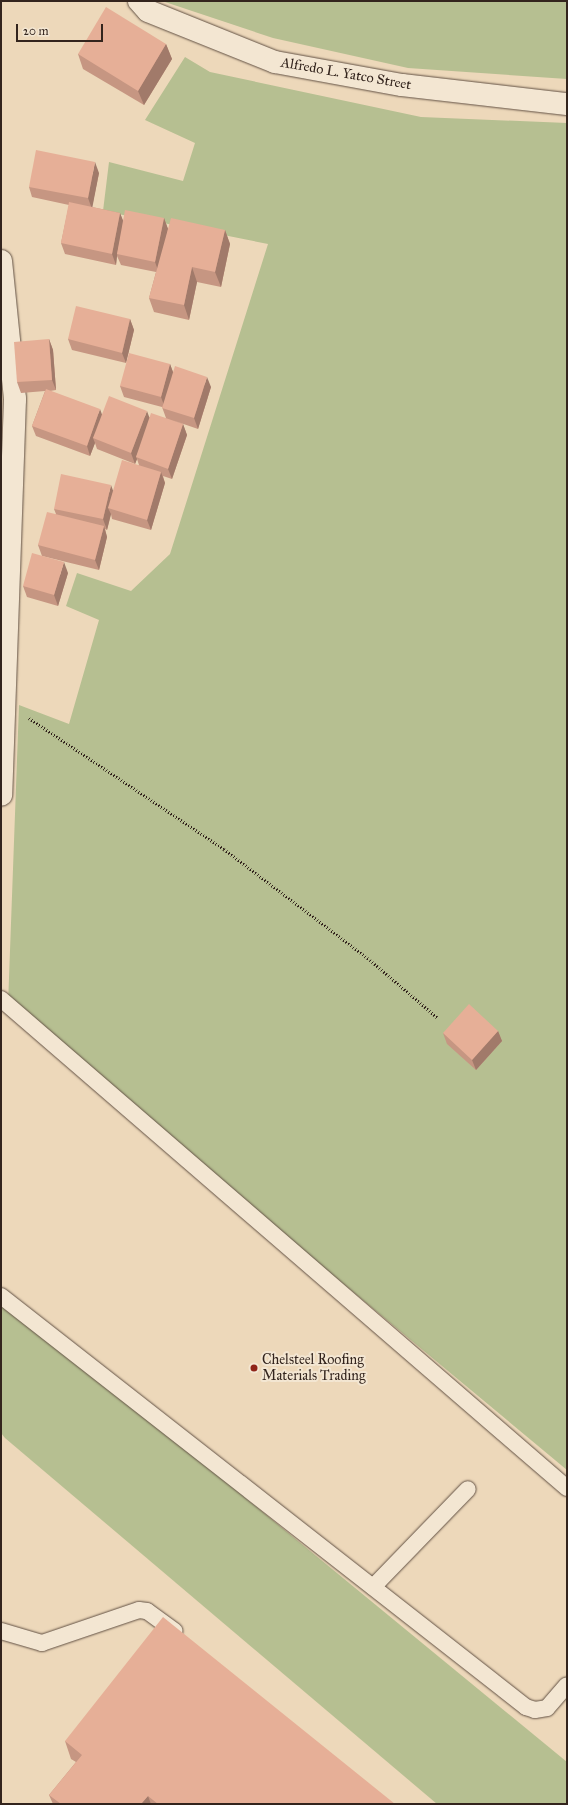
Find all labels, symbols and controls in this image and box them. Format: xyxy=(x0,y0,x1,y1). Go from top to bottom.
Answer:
scale bar xyxy=(18,16,105,42)
text: 20 m xyxy=(23,24,49,38)
street label: Alfredo L. Yatco Street xyxy=(279,54,413,94)
place label: Chelsteel Roofing Materials Trading xyxy=(262,1352,365,1384)
marker: Chelsteel Roofing Materials Trading xyxy=(249,1363,259,1373)

